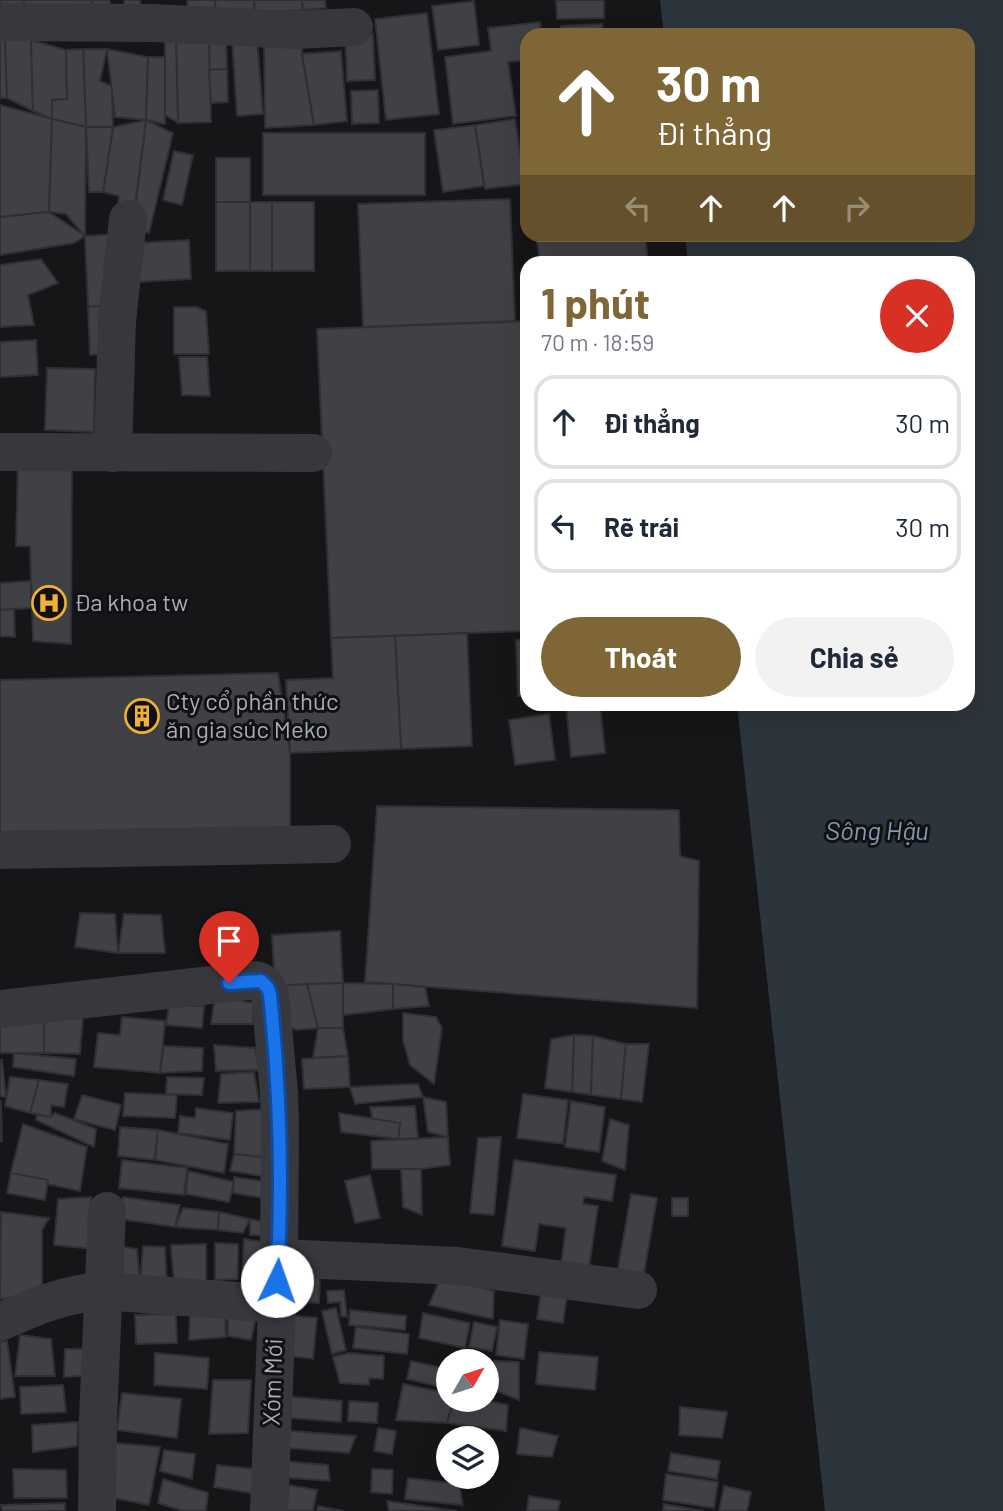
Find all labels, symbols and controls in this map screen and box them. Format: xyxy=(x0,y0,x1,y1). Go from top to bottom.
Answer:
text: 30 m xyxy=(656,53,761,112)
icon: ahead xyxy=(541,56,632,147)
text: Đi thẳng xyxy=(656,113,772,151)
icon: left xyxy=(619,189,657,227)
icon: ahead xyxy=(692,189,730,227)
icon: ahead xyxy=(765,189,803,227)
icon: right xyxy=(838,189,876,227)
text: 1 phút xyxy=(541,277,650,327)
button: close xyxy=(880,279,954,353)
text: 70 m · 18:59 xyxy=(541,328,654,356)
icon: ahead xyxy=(545,403,583,441)
text: Đi thẳng xyxy=(604,407,700,438)
text: 30 m xyxy=(895,407,950,438)
icon: left xyxy=(545,507,583,545)
text: Rẽ trái xyxy=(604,511,679,542)
text: 30 m xyxy=(895,511,950,542)
hospital icon: Đa khoa tw xyxy=(30,584,68,622)
place label: Đa khoa tw xyxy=(74,587,188,616)
button: Thoát xyxy=(541,617,741,697)
button: Chia sẻ xyxy=(755,617,954,697)
place label: Cty cổ phần thức ăn gia súc Meko xyxy=(166,686,338,743)
building icon: Cty cổ phần thức ăn gia súc Meko xyxy=(123,697,161,735)
water label: Sông Hậu xyxy=(825,814,929,845)
pin xyxy=(199,911,259,983)
icon: arrive xyxy=(210,922,248,960)
position arrow xyxy=(240,1244,314,1318)
street label: Xóm Mới xyxy=(255,1338,288,1426)
north arrow xyxy=(436,1349,499,1412)
map controls xyxy=(436,1349,499,1489)
button: layers xyxy=(436,1426,499,1489)

